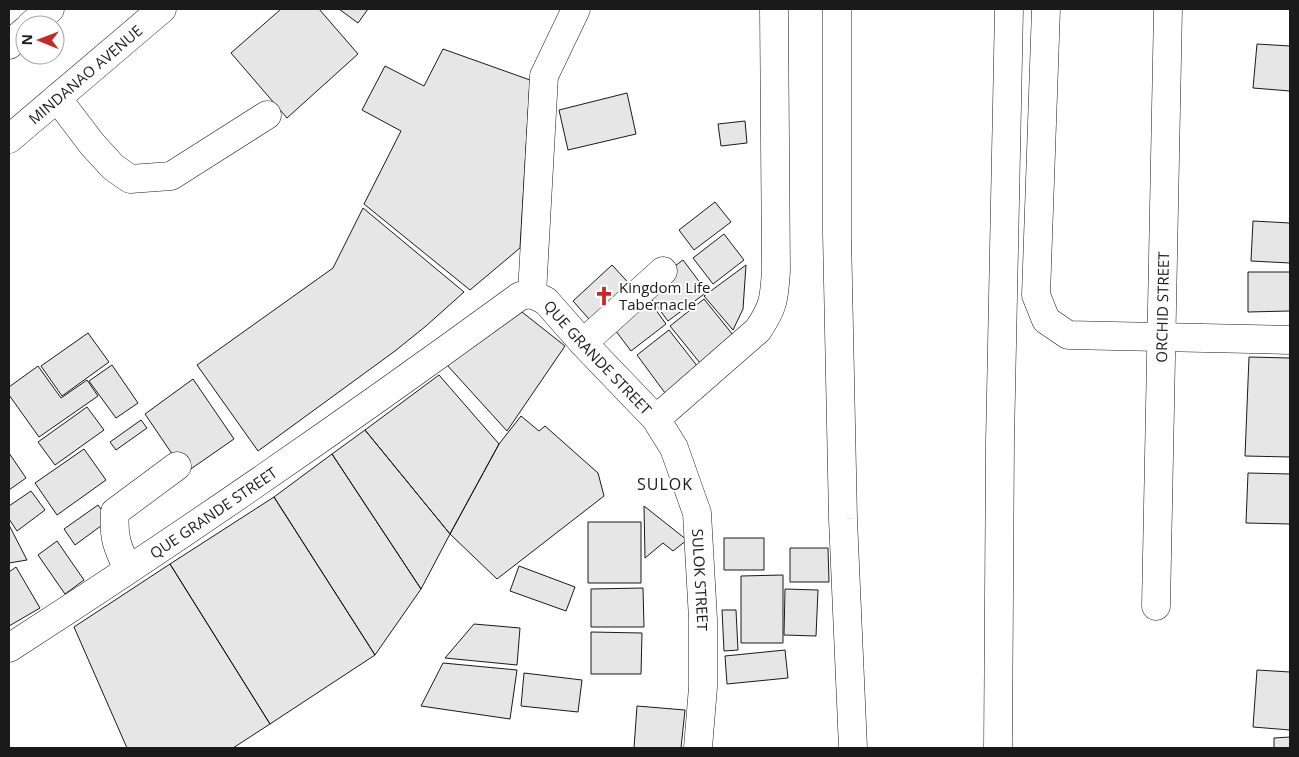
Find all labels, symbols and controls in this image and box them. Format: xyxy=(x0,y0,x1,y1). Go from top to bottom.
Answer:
north arrow xyxy=(15,15,65,65)
street label: MINDANAO AVENUE xyxy=(25,21,147,127)
street label: ORCHID STREET xyxy=(1151,251,1173,363)
place label: Kingdom Life Tabernacle xyxy=(619,277,710,314)
church icon: Kingdom Life Tabernacle xyxy=(593,285,615,307)
street label: QUE GRANDE STREET xyxy=(540,296,657,419)
street label: QUE GRANDE STREET xyxy=(146,462,281,563)
district label: SULOK xyxy=(637,473,693,495)
street label: SULOK STREET xyxy=(688,528,713,632)

